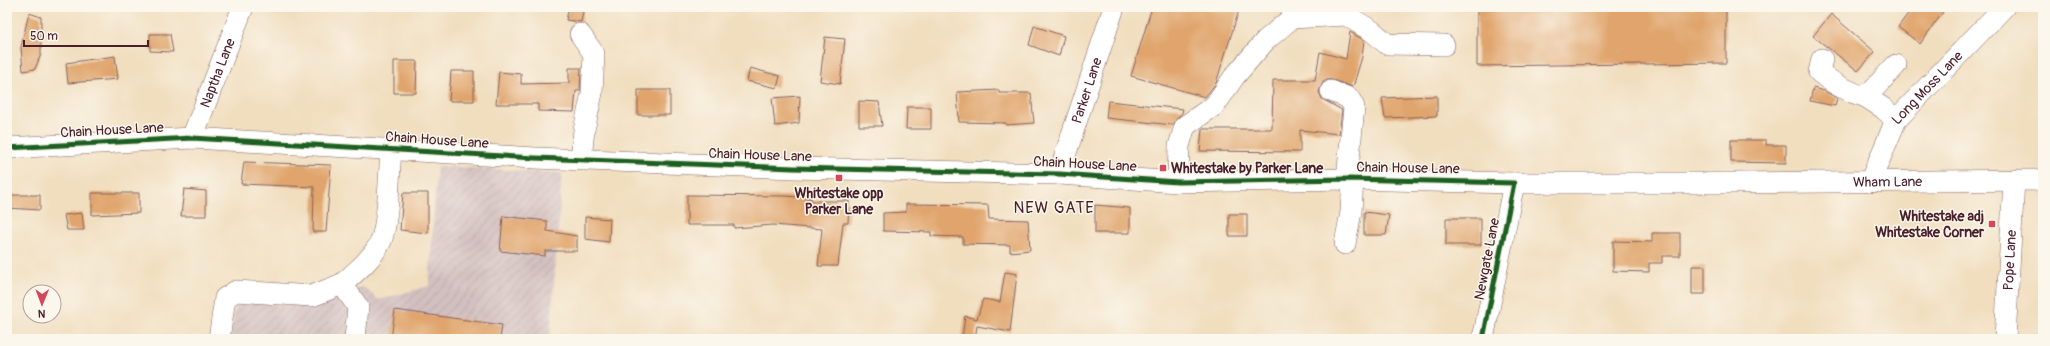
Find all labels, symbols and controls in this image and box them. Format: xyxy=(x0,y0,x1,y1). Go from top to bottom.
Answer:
scale bar xyxy=(24,22,148,48)
text: 50 m xyxy=(30,29,58,44)
street label: Naptha Lane xyxy=(196,35,239,110)
street label: Long Moss Lane xyxy=(1888,47,1966,128)
street label: Parker Lane xyxy=(1068,55,1105,126)
street label: Chain House Lane xyxy=(60,119,164,141)
street label: Chain House Lane xyxy=(385,128,489,152)
street label: Chain House Lane xyxy=(708,145,812,165)
street label: Chain House Lane xyxy=(1033,153,1137,175)
street label: Chain House Lane xyxy=(1356,159,1460,177)
place label: Whitestake by Parker Lane xyxy=(1171,160,1324,177)
marker: Whitestake by Parker Lane xyxy=(1158,163,1168,173)
marker: Whitestake opp Parker Lane xyxy=(834,173,844,183)
street label: Wham Lane xyxy=(1853,173,1922,190)
place label: Whitestake opp Parker Lane xyxy=(795,185,884,218)
district label: NEW GATE xyxy=(1013,198,1095,218)
place label: Whitestake adj Whitestake Corner xyxy=(1875,208,1985,241)
street label: Newgate Lane xyxy=(1471,216,1503,302)
marker: Whitestake adj Whitestake Corner xyxy=(1987,219,1997,229)
street label: Pope Lane xyxy=(1999,229,2020,291)
north arrow xyxy=(22,284,62,324)
text: N xyxy=(37,307,46,320)

